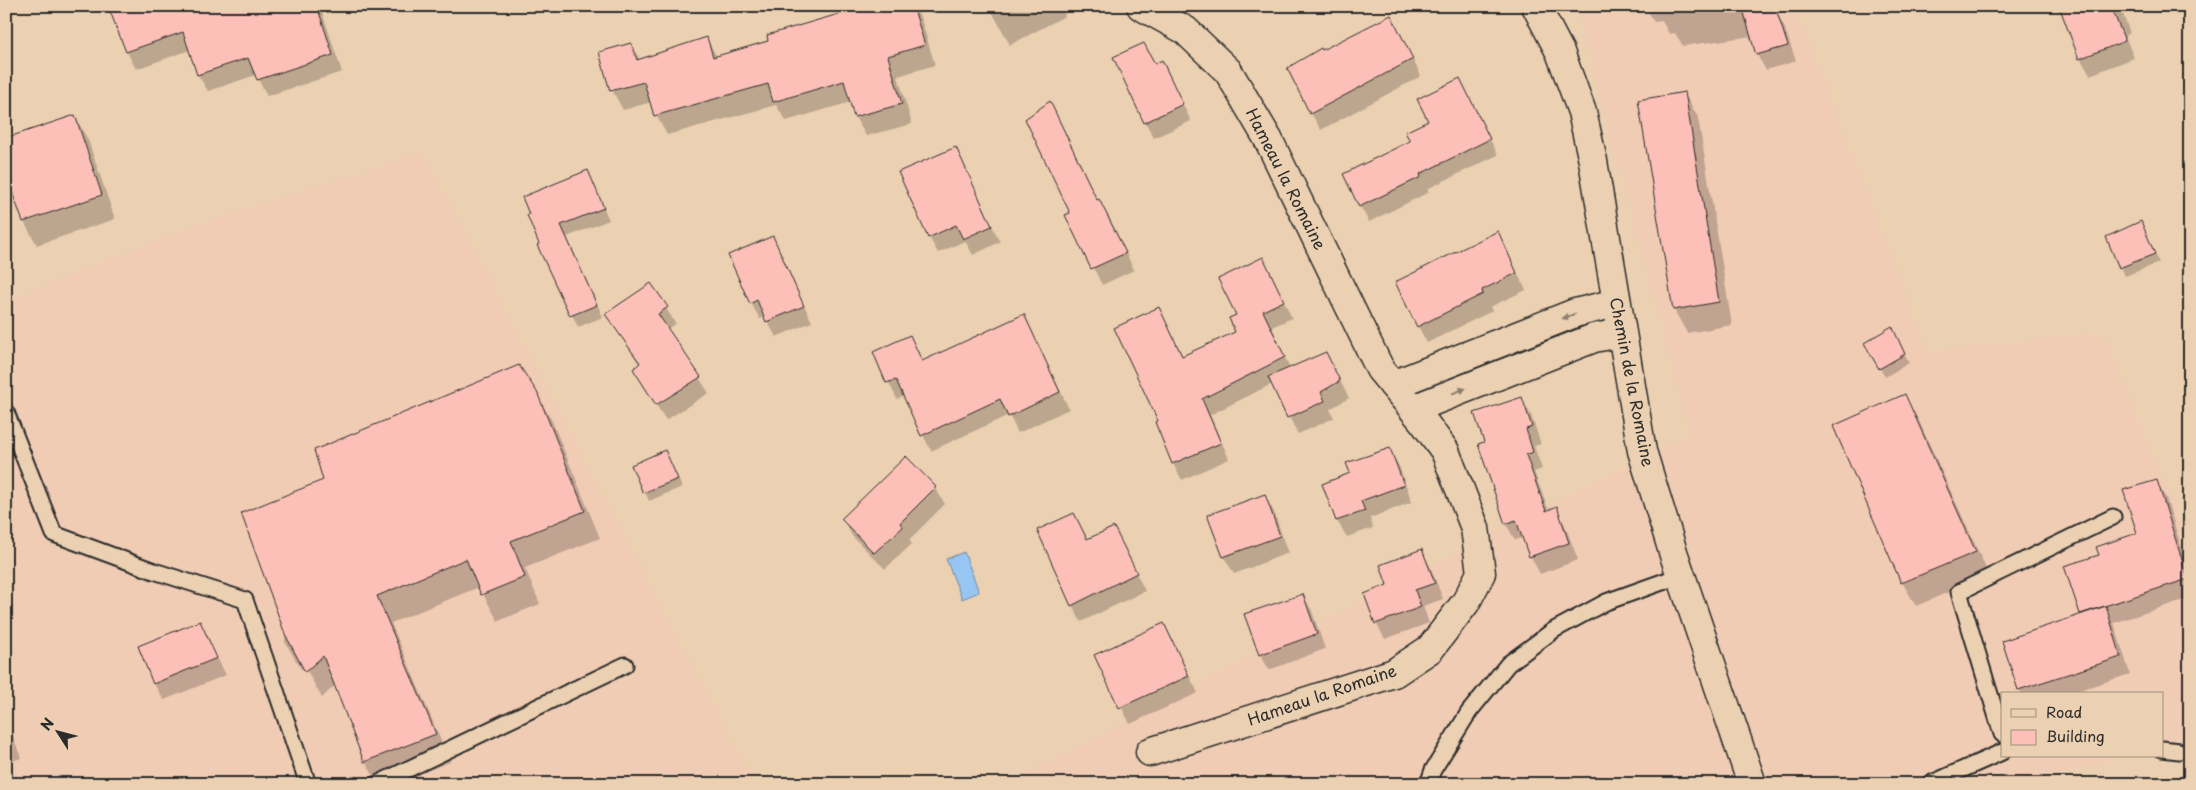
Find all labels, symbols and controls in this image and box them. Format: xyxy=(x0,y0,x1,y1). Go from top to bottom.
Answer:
street label: Hameau la Romaine xyxy=(1241,103,1333,254)
street label: Chemin de la Romaine xyxy=(1605,295,1661,469)
one-way arrow xyxy=(1561,313,1576,320)
one-way arrow xyxy=(1451,387,1466,394)
street label: Hameau la Romaine xyxy=(1244,657,1399,731)
legend xyxy=(2001,692,2164,758)
text: Road xyxy=(2046,700,2082,723)
north arrow xyxy=(32,708,82,758)
text: N xyxy=(35,713,59,735)
text: Building xyxy=(2046,724,2105,747)

